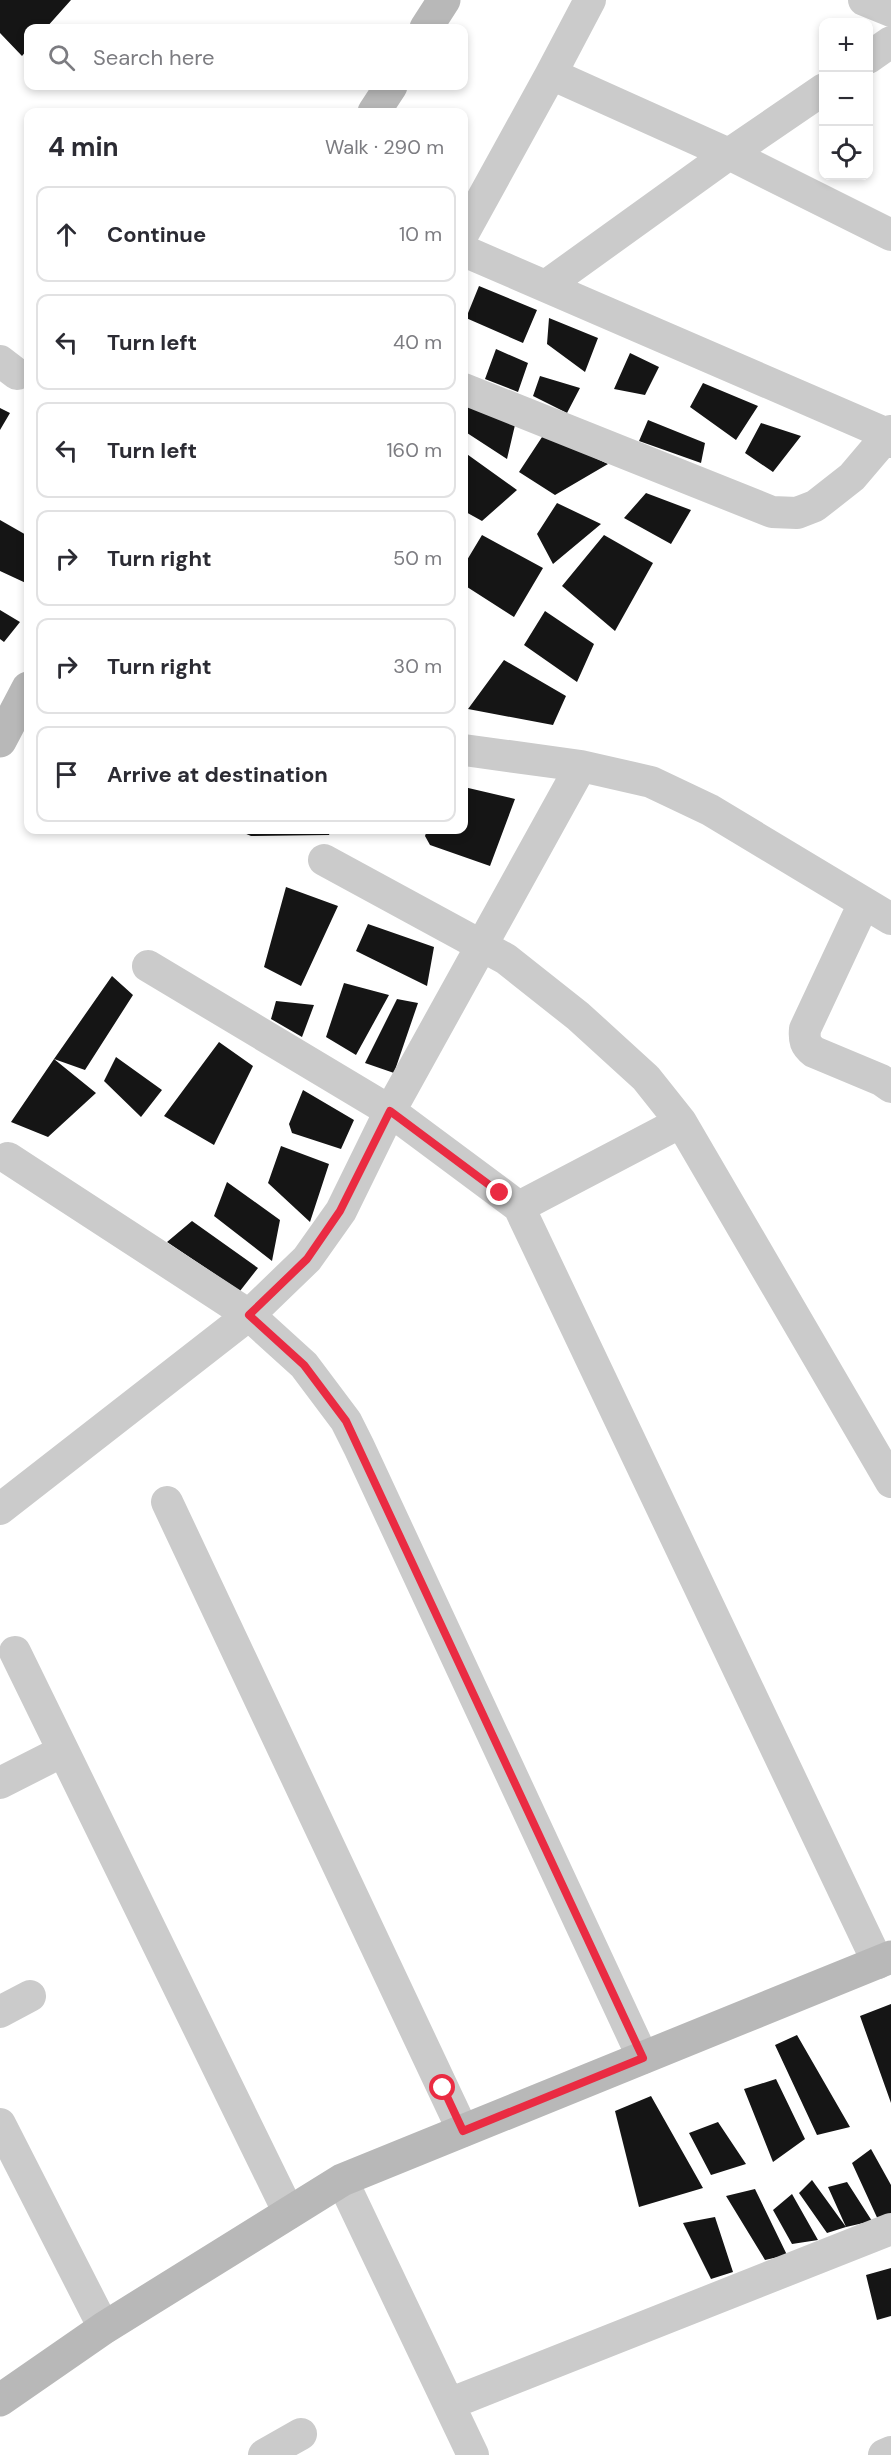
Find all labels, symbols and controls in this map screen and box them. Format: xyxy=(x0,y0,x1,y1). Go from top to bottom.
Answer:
map controls xyxy=(819,18,873,180)
button: + xyxy=(819,18,873,72)
search box xyxy=(24,24,468,90)
icon: search xyxy=(45,41,78,74)
text: Search here xyxy=(93,43,214,72)
button: − xyxy=(819,72,873,126)
button: locate xyxy=(819,126,873,180)
text: 4 min xyxy=(48,130,119,164)
text: Walk · 290 m xyxy=(325,134,444,160)
icon: ahead xyxy=(50,218,83,251)
text: Continue xyxy=(107,220,206,249)
text: 10 m xyxy=(399,221,442,247)
icon: left xyxy=(50,326,83,359)
text: Turn left xyxy=(107,328,197,357)
text: 40 m xyxy=(393,329,442,355)
icon: left xyxy=(50,434,83,467)
text: Turn left xyxy=(107,436,197,465)
text: 160 m xyxy=(386,437,442,463)
icon: right xyxy=(50,542,83,575)
text: Turn right xyxy=(107,544,212,573)
text: 50 m xyxy=(393,545,442,571)
icon: right xyxy=(50,650,83,683)
text: Turn right xyxy=(107,652,212,681)
text: 30 m xyxy=(393,653,442,679)
icon: arrive xyxy=(50,758,83,791)
text: Arrive at destination xyxy=(107,760,328,789)
route end xyxy=(486,1179,512,1205)
route start xyxy=(429,2074,455,2100)

